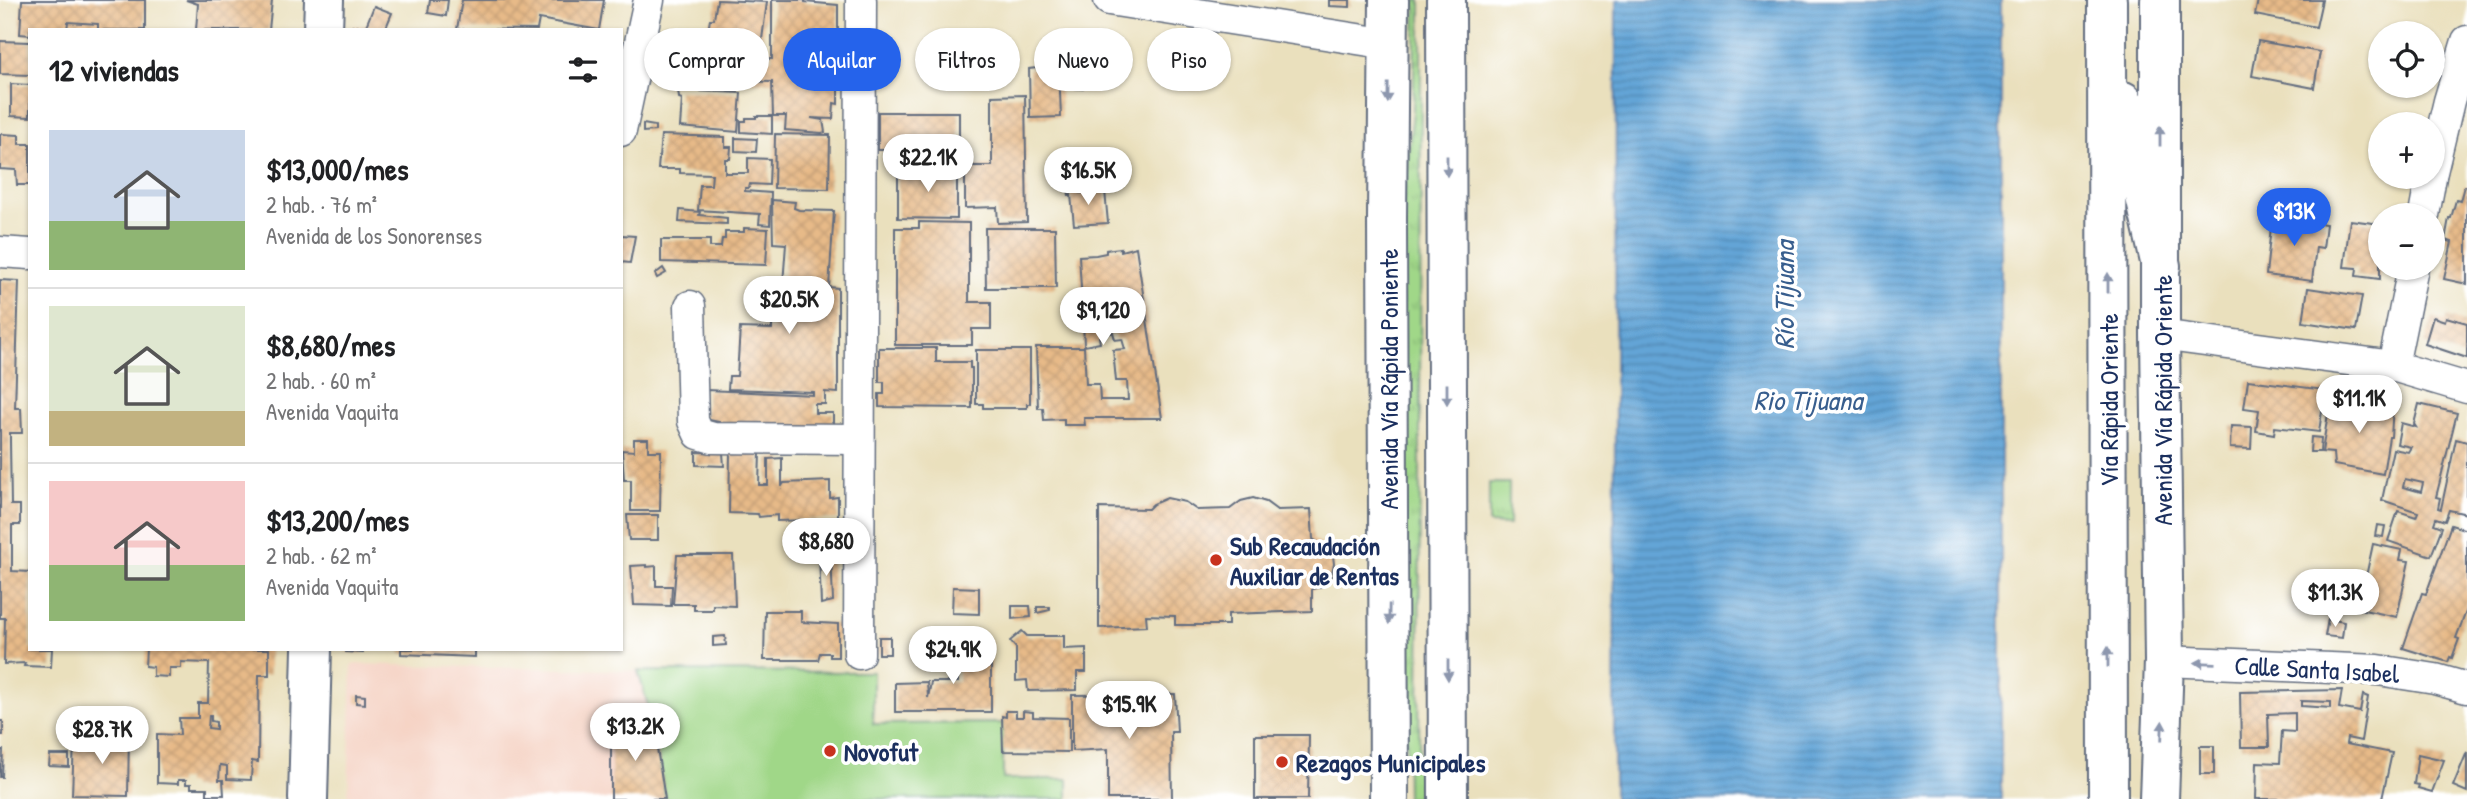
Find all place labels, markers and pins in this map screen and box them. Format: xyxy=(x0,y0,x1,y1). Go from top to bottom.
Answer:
pin: $22.1K xyxy=(871,134,985,194)
pin: $16.5K xyxy=(1031,148,1145,207)
pin: $13K xyxy=(2253,188,2335,248)
pin: $20.5K xyxy=(732,276,846,336)
pin: $9,120 xyxy=(1046,288,1160,347)
pin: $11.1K xyxy=(2302,376,2416,435)
pin: $8,680 xyxy=(769,518,883,578)
place label: Sub Recaudación Auxiliar de Rentas xyxy=(1230,528,1399,593)
marker: Sub Recaudación Auxiliar de Rentas xyxy=(1208,552,1224,568)
pin: $11.3K xyxy=(2278,570,2392,629)
pin: $24.9K xyxy=(896,626,1010,686)
pin: $15.9K xyxy=(1072,682,1186,741)
pin: $13.2K xyxy=(578,704,692,763)
pin: $28.7K xyxy=(45,706,159,766)
place label: Novofut xyxy=(844,734,919,769)
marker: Novofut xyxy=(822,743,838,759)
place label: Rezagos Municipales xyxy=(1296,745,1485,781)
marker: Rezagos Municipales xyxy=(1274,754,1290,770)

